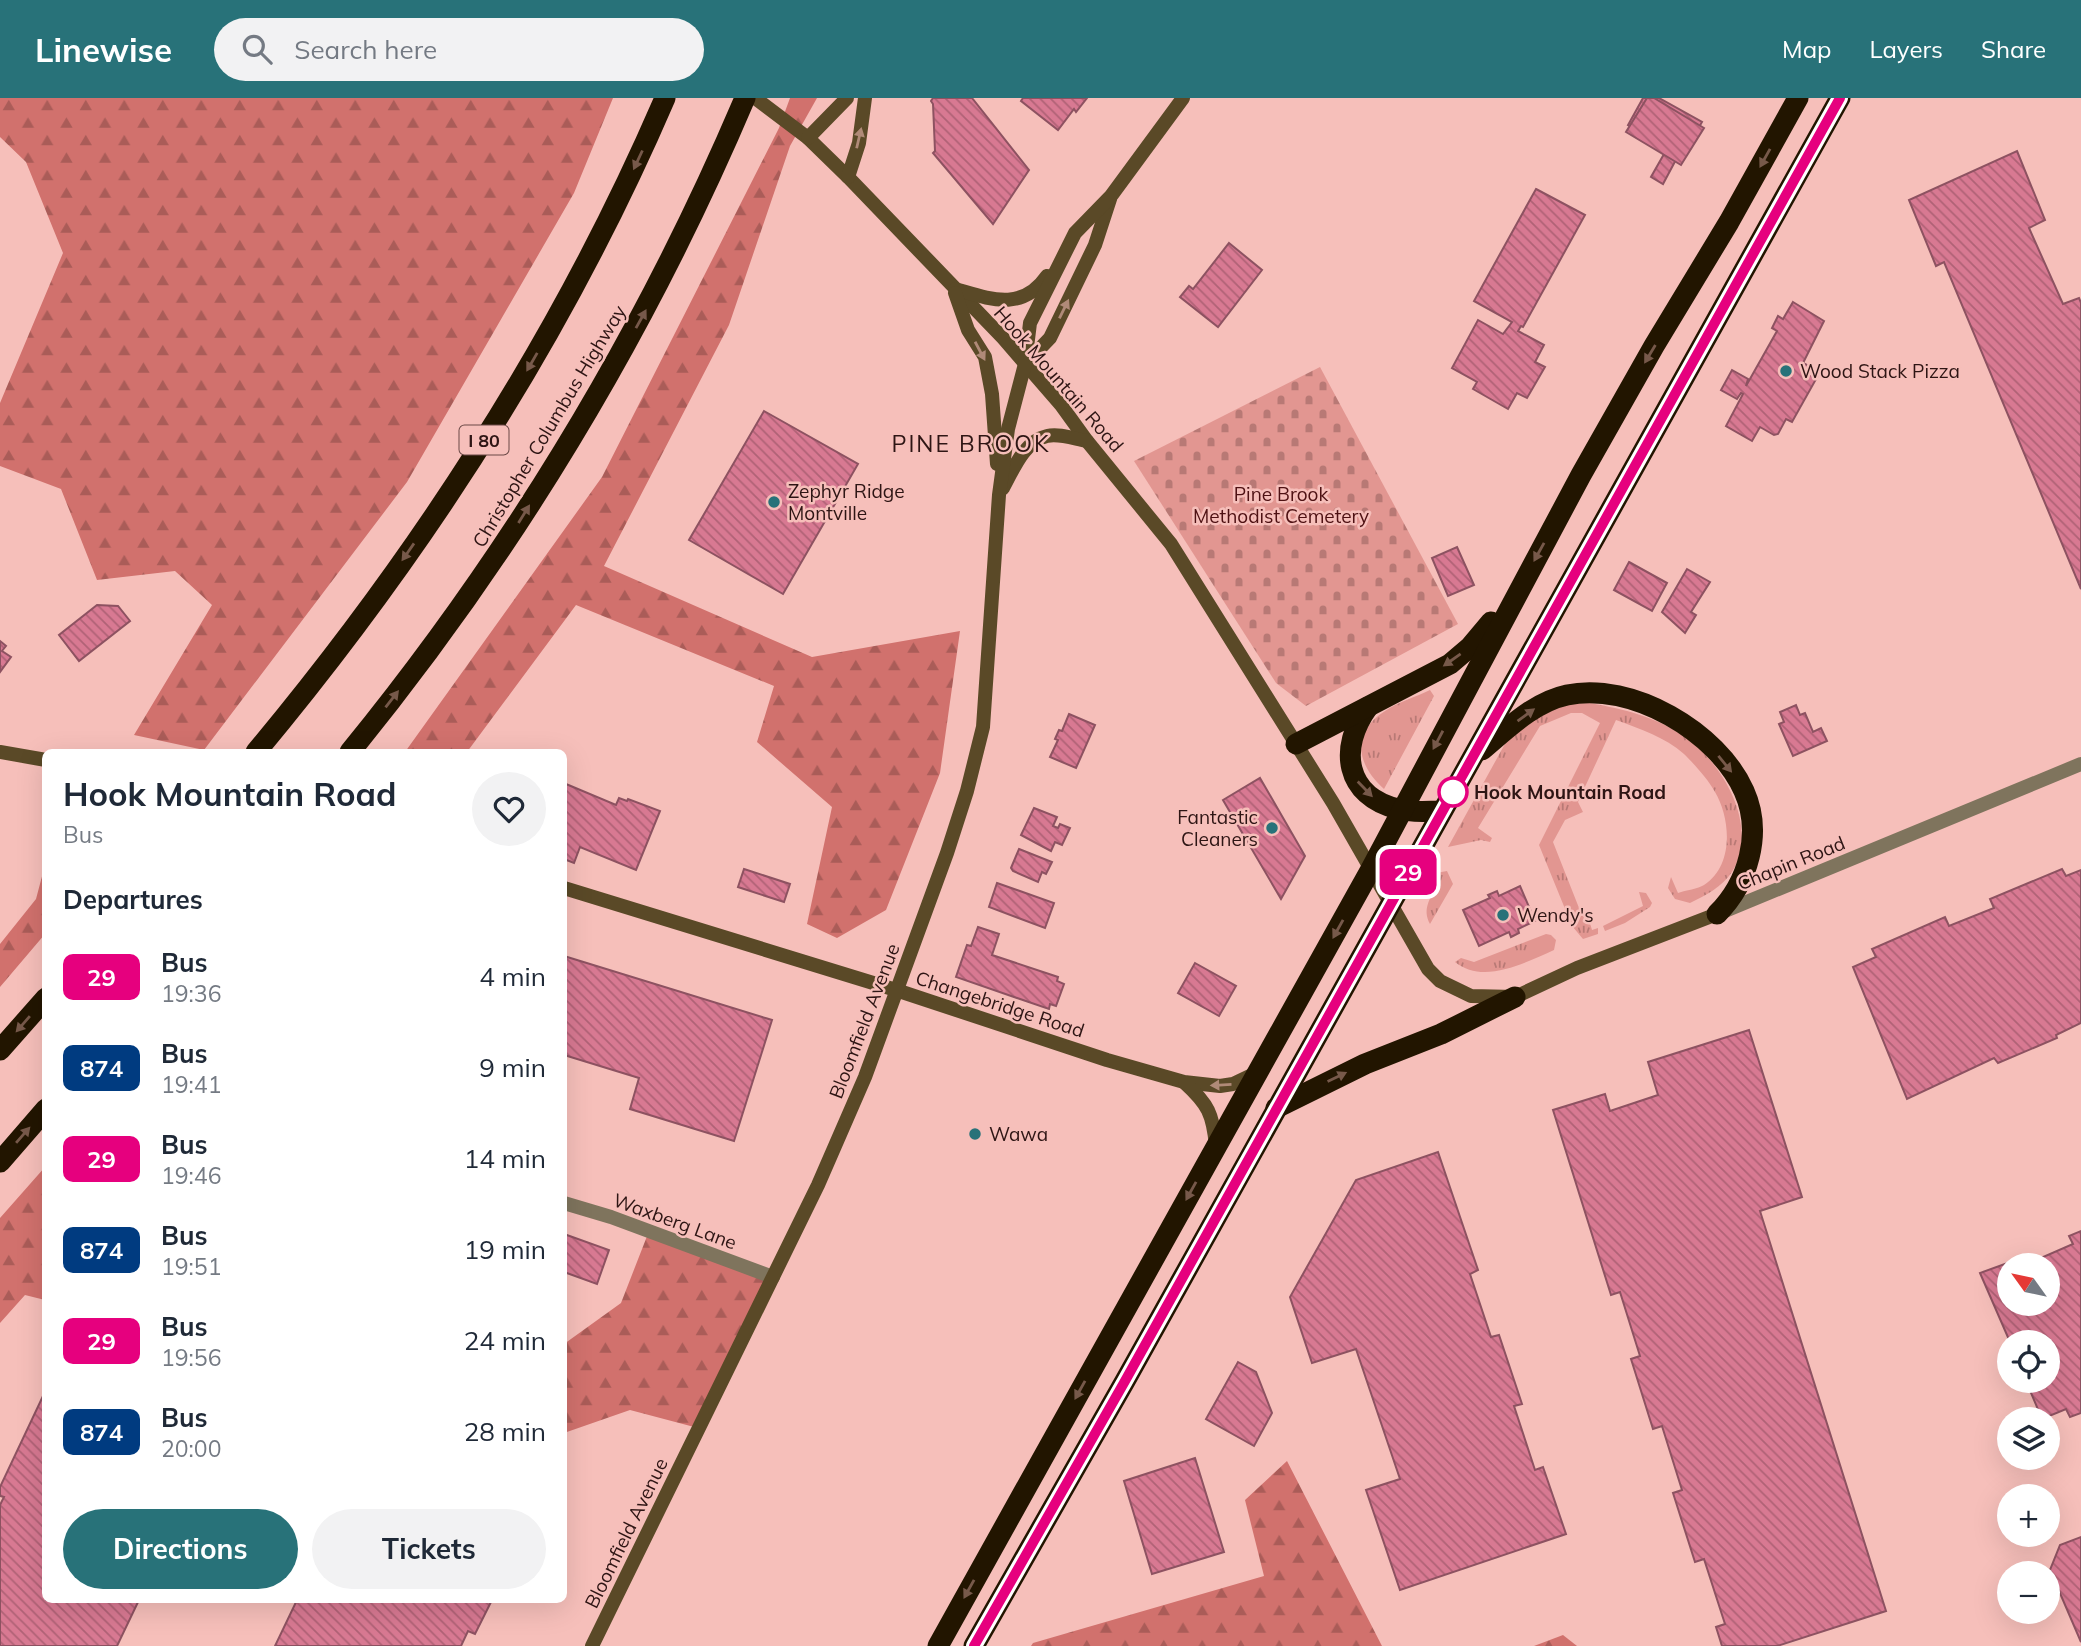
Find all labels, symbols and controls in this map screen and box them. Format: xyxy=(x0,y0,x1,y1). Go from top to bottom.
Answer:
search box xyxy=(214,18,704,81)
text: Linewise xyxy=(35,29,172,70)
icon: search xyxy=(238,30,276,68)
text: Search here xyxy=(294,33,437,66)
text: Map xyxy=(1782,34,1831,64)
text: Layers xyxy=(1869,34,1943,64)
text: Share xyxy=(1981,34,2046,64)
one-way arrow xyxy=(854,127,865,149)
one-way arrow xyxy=(1759,148,1771,167)
one-way arrow xyxy=(632,150,643,171)
one-way arrow xyxy=(1059,299,1070,319)
street label: Christopher Columbus Highway xyxy=(467,301,631,551)
street label: Hook Mountain Road xyxy=(989,301,1129,457)
one-way arrow xyxy=(635,309,647,328)
one-way arrow xyxy=(974,341,986,361)
one-way arrow xyxy=(1644,344,1656,363)
one-way arrow xyxy=(526,352,538,371)
place label: Wood Stack Pizza xyxy=(1800,359,1960,383)
marker: Wood Stack Pizza xyxy=(1778,363,1794,379)
road number: I 80 xyxy=(460,426,508,454)
district label: PINE BROOK xyxy=(891,429,1051,458)
place label: Zephyr Ridge Montville xyxy=(788,479,905,525)
park label: Pine Brook Methodist Cemetery xyxy=(1193,482,1369,528)
marker: Zephyr Ridge Montville xyxy=(766,494,782,510)
one-way arrow xyxy=(517,504,530,523)
one-way arrow xyxy=(402,543,415,562)
one-way arrow xyxy=(1533,543,1545,562)
one-way arrow xyxy=(1443,653,1462,667)
one-way arrow xyxy=(385,690,399,708)
one-way arrow xyxy=(1517,708,1535,722)
one-way arrow xyxy=(1432,731,1444,750)
one-way arrow xyxy=(1718,754,1733,772)
button: heart xyxy=(472,772,546,846)
text: Hook Mountain Road xyxy=(63,773,396,814)
marker: Hook Mountain Road xyxy=(1438,777,1468,807)
place label: Hook Mountain Road xyxy=(1474,780,1666,804)
one-way arrow xyxy=(1357,781,1374,798)
place label: Fantastic Cleaners xyxy=(1177,805,1258,851)
text: Bus xyxy=(63,820,103,849)
marker: Fantastic Cleaners xyxy=(1264,820,1280,836)
street label: Chapin Road xyxy=(1734,830,1848,896)
line badge: 29 xyxy=(1376,849,1440,895)
text: 29 xyxy=(1394,857,1422,887)
text: Departures xyxy=(63,883,203,916)
place label: Wendy's xyxy=(1517,903,1594,927)
marker: Wendy's xyxy=(1495,907,1511,923)
one-way arrow xyxy=(1332,919,1344,938)
street label: Bloomfield Avenue xyxy=(823,940,905,1102)
text: Bus xyxy=(161,946,207,979)
text: 4 min xyxy=(479,960,546,993)
text: 29 xyxy=(87,962,116,992)
street label: Changebridge Road xyxy=(913,965,1087,1043)
text: 19:36 xyxy=(161,979,221,1008)
one-way arrow xyxy=(15,1015,31,1033)
text: Bus xyxy=(161,1037,207,1070)
text: 9 min xyxy=(479,1051,546,1084)
text: 874 xyxy=(80,1053,123,1083)
text: 19:41 xyxy=(161,1070,221,1099)
one-way arrow xyxy=(1327,1072,1347,1083)
one-way arrow xyxy=(1210,1080,1232,1091)
place label: Wawa xyxy=(989,1122,1048,1146)
one-way arrow xyxy=(15,1126,31,1144)
marker: Wawa xyxy=(967,1126,983,1142)
text: Bus xyxy=(161,1128,207,1161)
text: 14 min xyxy=(464,1142,546,1175)
text: 29 xyxy=(87,1144,116,1174)
text: 19:46 xyxy=(161,1161,221,1190)
one-way arrow xyxy=(1185,1181,1197,1201)
street label: Waxberg Lane xyxy=(610,1188,740,1254)
text: Bus xyxy=(161,1219,207,1252)
text: 19 min xyxy=(464,1233,546,1266)
text: 874 xyxy=(80,1235,123,1265)
text: 19:51 xyxy=(161,1252,221,1281)
north arrow xyxy=(1997,1253,2060,1316)
map controls xyxy=(1997,1253,2060,1624)
text: Bus xyxy=(161,1310,207,1343)
text: 24 min xyxy=(464,1324,546,1357)
text: 29 xyxy=(87,1326,116,1356)
button: locate xyxy=(1997,1330,2060,1393)
text: 19:56 xyxy=(161,1343,221,1372)
one-way arrow xyxy=(1074,1380,1086,1400)
text: Bus xyxy=(161,1401,207,1434)
button: layers xyxy=(1997,1407,2060,1470)
text: 28 min xyxy=(464,1415,546,1448)
text: 874 xyxy=(80,1417,123,1447)
text: 20:00 xyxy=(161,1434,221,1463)
street label: Bloomfield Avenue xyxy=(579,1454,673,1612)
button: + xyxy=(1997,1484,2060,1547)
button: Directions xyxy=(63,1509,298,1589)
button: Tickets xyxy=(312,1509,546,1589)
button: − xyxy=(1997,1561,2060,1624)
one-way arrow xyxy=(963,1579,975,1598)

